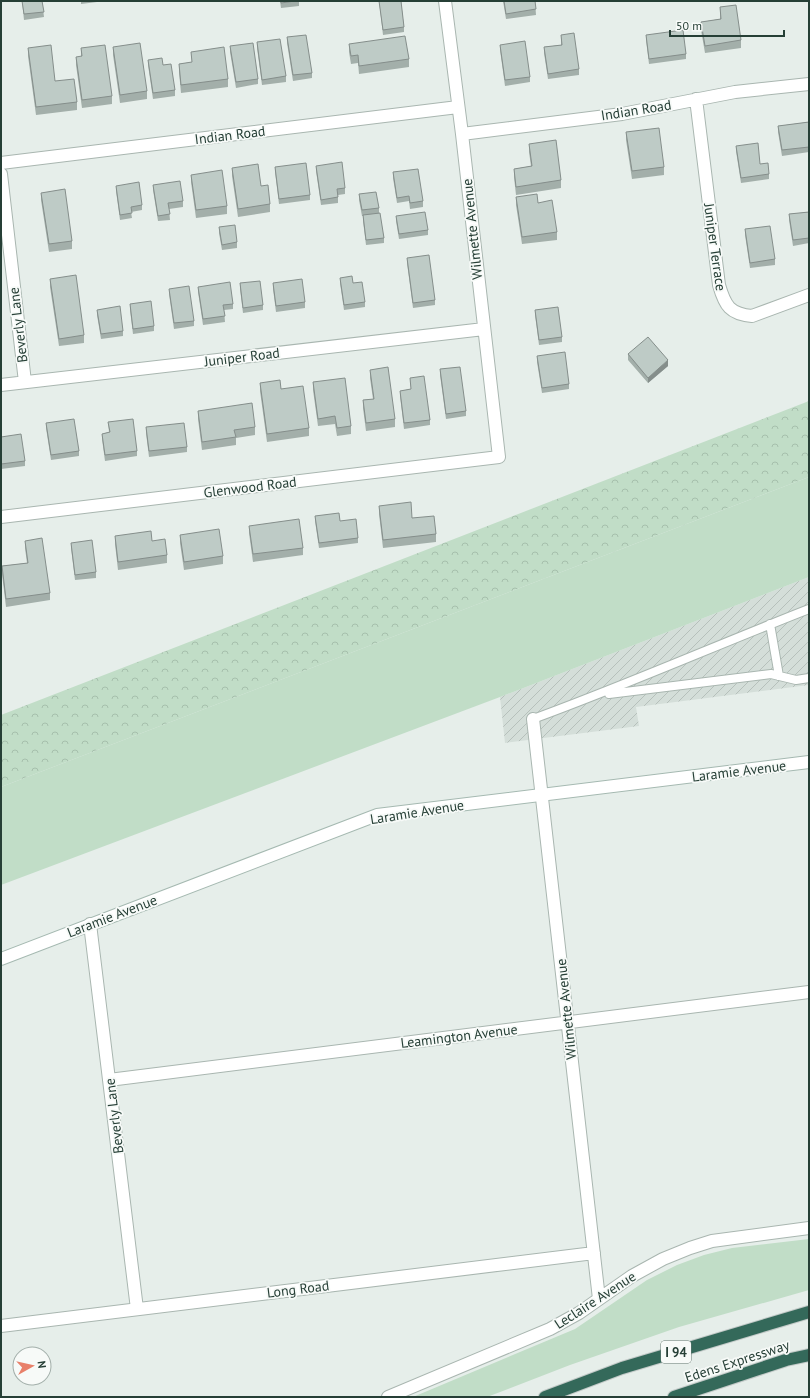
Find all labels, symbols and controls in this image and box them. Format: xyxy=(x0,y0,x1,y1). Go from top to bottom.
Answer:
scale bar xyxy=(670,12,784,38)
text: 50 m xyxy=(676,18,702,33)
street label: Indian Road xyxy=(600,96,672,124)
street label: Indian Road xyxy=(194,122,266,148)
street label: Wilmette Avenue xyxy=(458,178,486,280)
street label: Juniper Terrace xyxy=(700,201,730,292)
street label: Beverly Lane xyxy=(4,286,32,364)
street label: Juniper Road xyxy=(202,343,281,371)
street label: Glenwood Road xyxy=(203,472,297,502)
street label: Laramie Avenue xyxy=(691,756,787,786)
street label: Laramie Avenue xyxy=(369,796,465,828)
street label: Laramie Avenue xyxy=(64,891,160,941)
street label: Wilmette Avenue xyxy=(552,958,580,1060)
street label: Leamington Avenue xyxy=(400,1020,518,1052)
street label: Beverly Lane xyxy=(100,1077,128,1155)
street label: Leclaire Avenue xyxy=(551,1267,639,1333)
street label: Long Road xyxy=(266,1276,330,1302)
street label: Edens Expressway xyxy=(682,1335,792,1386)
road number: I 94 xyxy=(661,1341,691,1363)
north arrow xyxy=(12,1346,52,1386)
text: N xyxy=(34,1360,49,1369)

